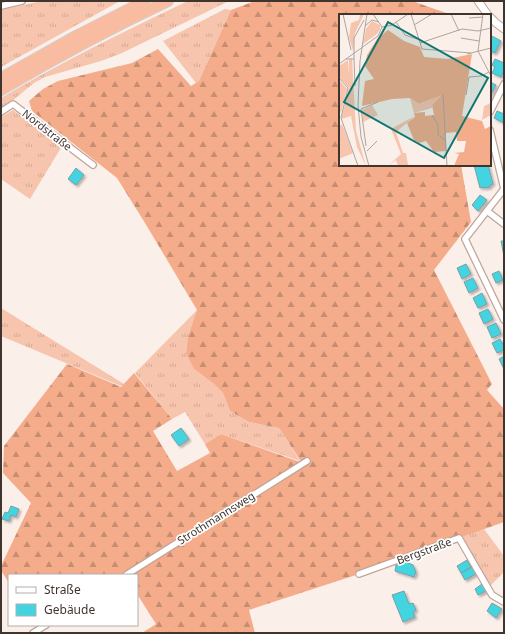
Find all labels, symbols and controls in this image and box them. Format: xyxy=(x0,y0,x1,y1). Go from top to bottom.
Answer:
inset map xyxy=(339,14,491,166)
street label: Nordstraße xyxy=(19,106,75,154)
street label: Strothmannsweg xyxy=(174,488,257,547)
street label: Bergstraße xyxy=(394,534,453,567)
legend xyxy=(8,574,138,626)
text: Straße xyxy=(44,581,81,598)
text: Gebäude xyxy=(44,601,95,618)

